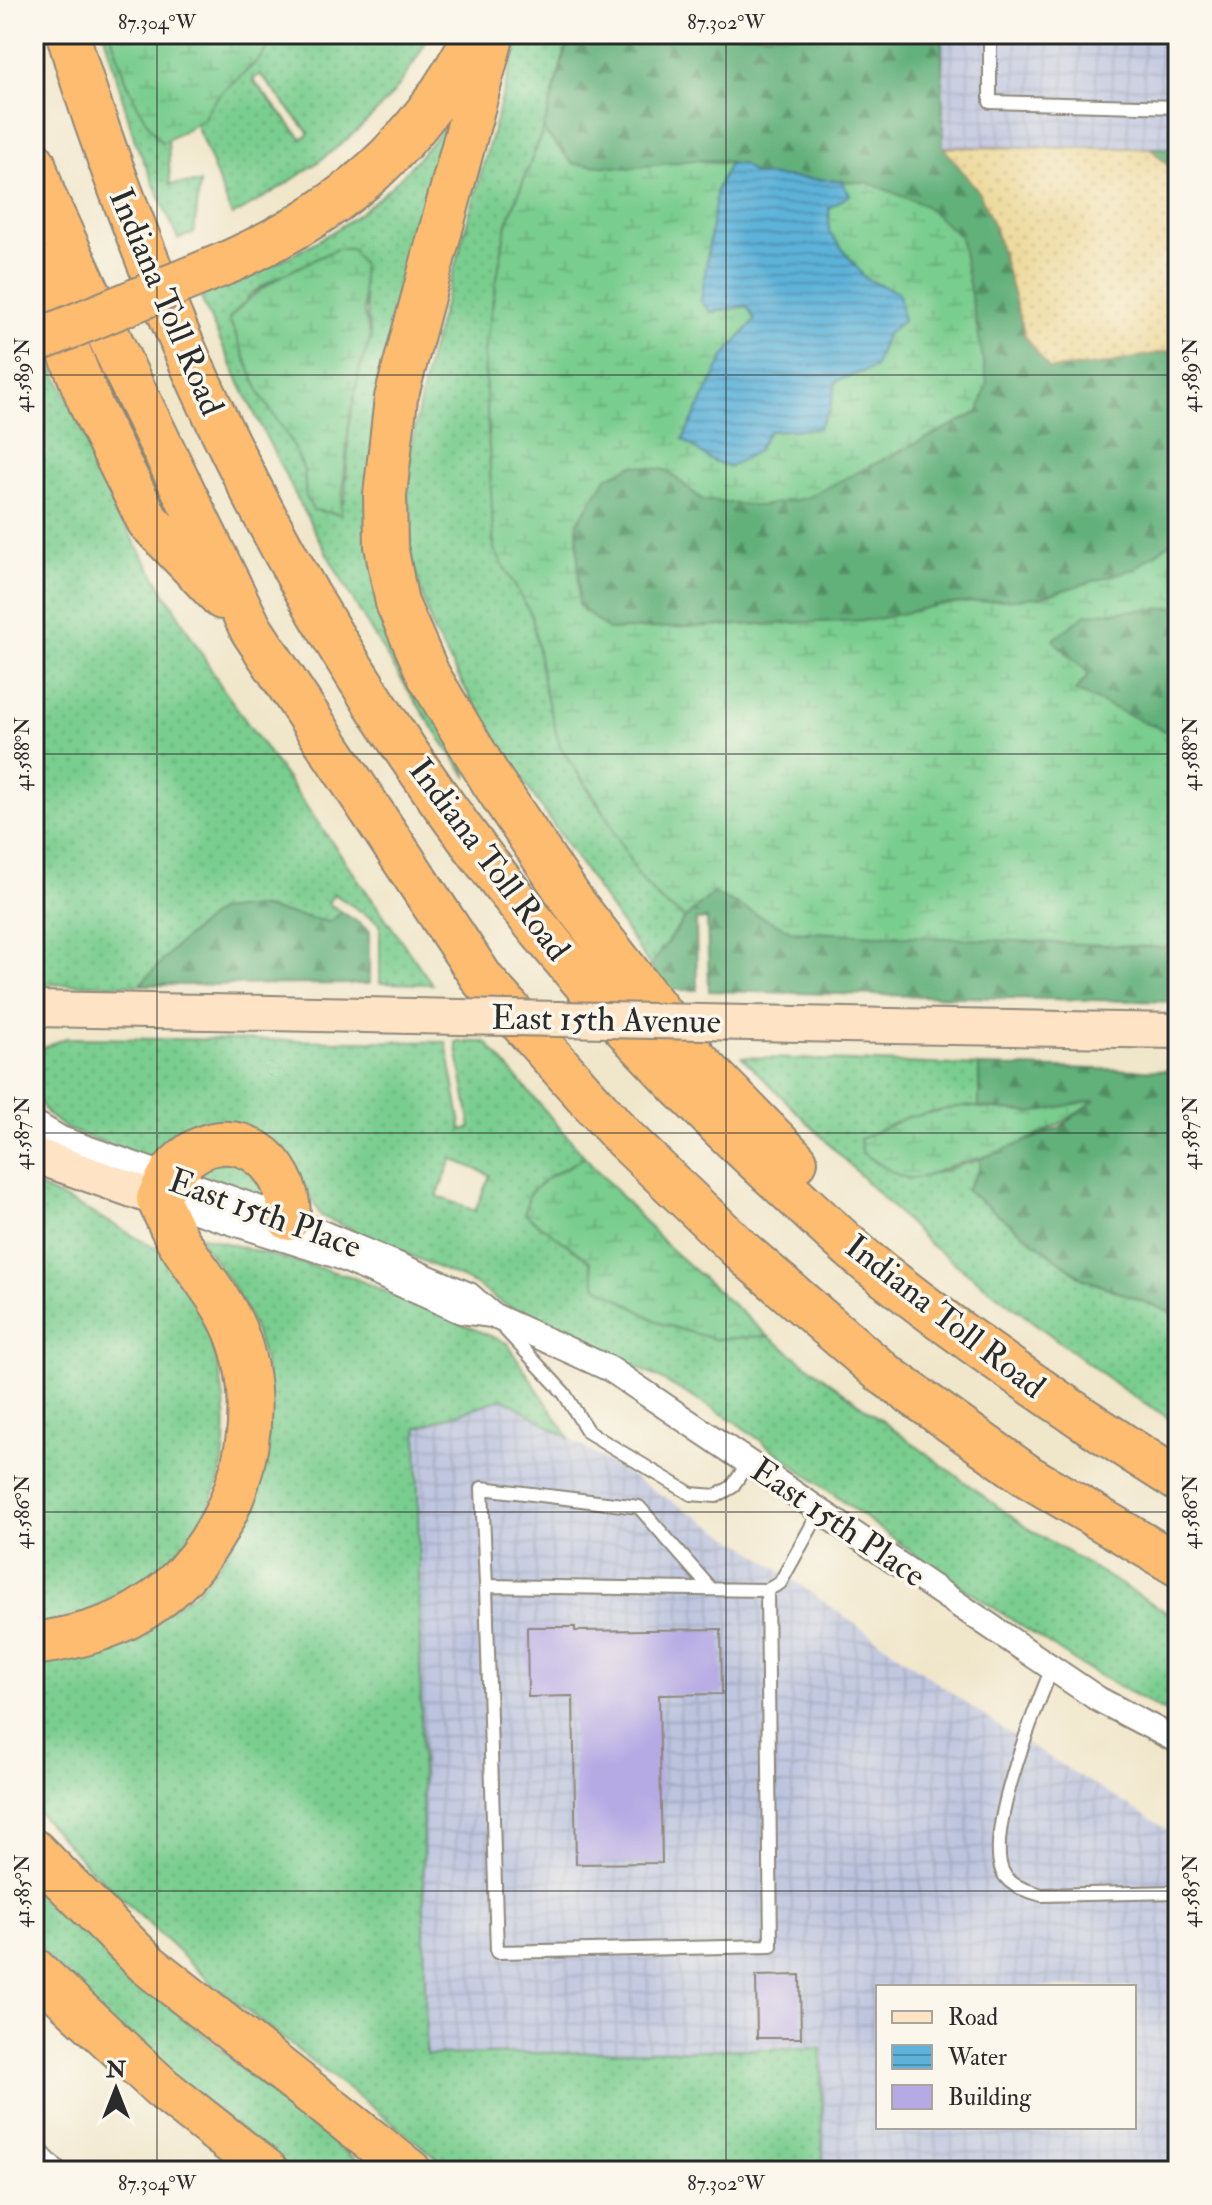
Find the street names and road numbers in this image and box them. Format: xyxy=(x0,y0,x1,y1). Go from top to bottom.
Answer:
street label: Indiana Toll Road xyxy=(99,182,233,422)
street label: Indiana Toll Road xyxy=(399,750,579,970)
street label: East 15th Avenue xyxy=(491,996,721,1044)
street label: East 15th Place xyxy=(163,1159,367,1269)
street label: Indiana Toll Road xyxy=(836,1225,1054,1409)
street label: East 15th Place xyxy=(742,1449,934,1597)

